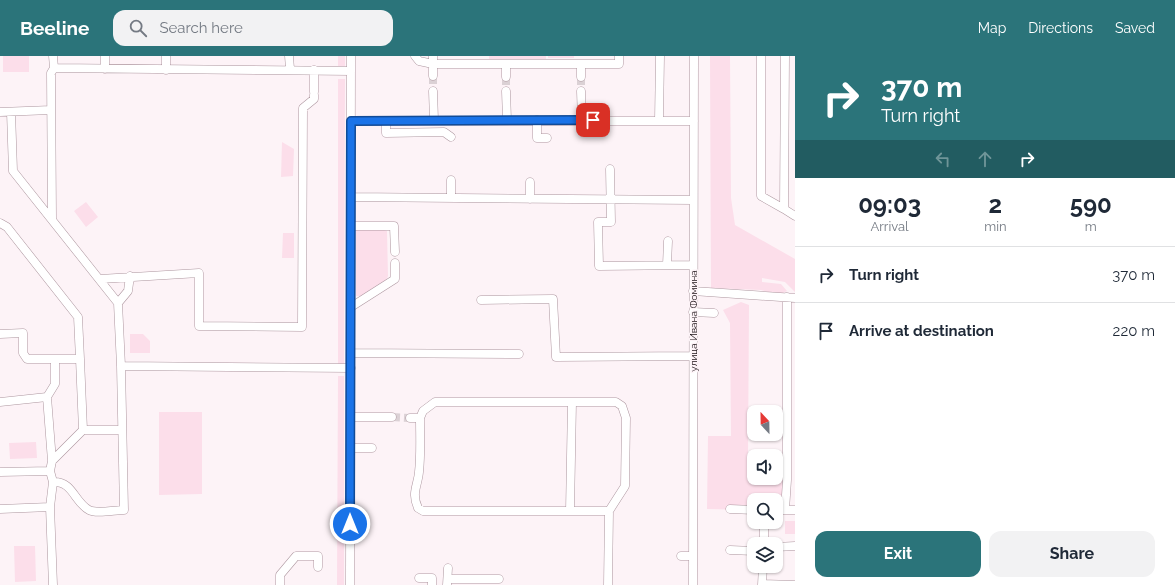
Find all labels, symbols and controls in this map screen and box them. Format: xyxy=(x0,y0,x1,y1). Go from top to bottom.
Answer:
search box xyxy=(113,10,393,46)
text: Beeline xyxy=(20,17,89,39)
icon: search xyxy=(127,17,149,39)
text: Search here xyxy=(159,19,243,37)
text: Map xyxy=(978,20,1006,36)
text: Directions xyxy=(1028,20,1093,36)
text: Saved xyxy=(1115,20,1155,36)
text: 370 m xyxy=(881,71,962,104)
icon: right xyxy=(815,72,867,124)
pin xyxy=(576,103,610,137)
text: Turn right xyxy=(881,105,960,126)
icon: arrive xyxy=(582,109,604,131)
icon: left xyxy=(932,148,954,170)
icon: ahead xyxy=(974,148,996,170)
icon: right xyxy=(1016,148,1038,170)
text: 09:03 xyxy=(858,190,921,219)
text: 2 xyxy=(989,190,1002,219)
text: 590 xyxy=(1070,190,1112,219)
text: Arrival xyxy=(871,219,909,234)
text: min xyxy=(984,219,1007,234)
text: m xyxy=(1085,219,1097,234)
icon: right xyxy=(815,264,837,286)
text: Turn right xyxy=(849,266,919,284)
text: 370 m xyxy=(1112,266,1155,284)
street label: улица Ивана Фомина xyxy=(688,270,699,372)
icon: arrive xyxy=(815,320,837,342)
text: Arrive at destination xyxy=(849,322,994,340)
text: 220 m xyxy=(1113,322,1155,340)
north arrow xyxy=(747,405,783,441)
map controls xyxy=(747,405,783,573)
button: sound xyxy=(747,449,783,485)
button: search xyxy=(747,493,783,529)
position arrow xyxy=(329,503,371,545)
button: Exit xyxy=(815,531,981,577)
button: Share xyxy=(989,531,1155,577)
button: layers xyxy=(747,537,783,573)

